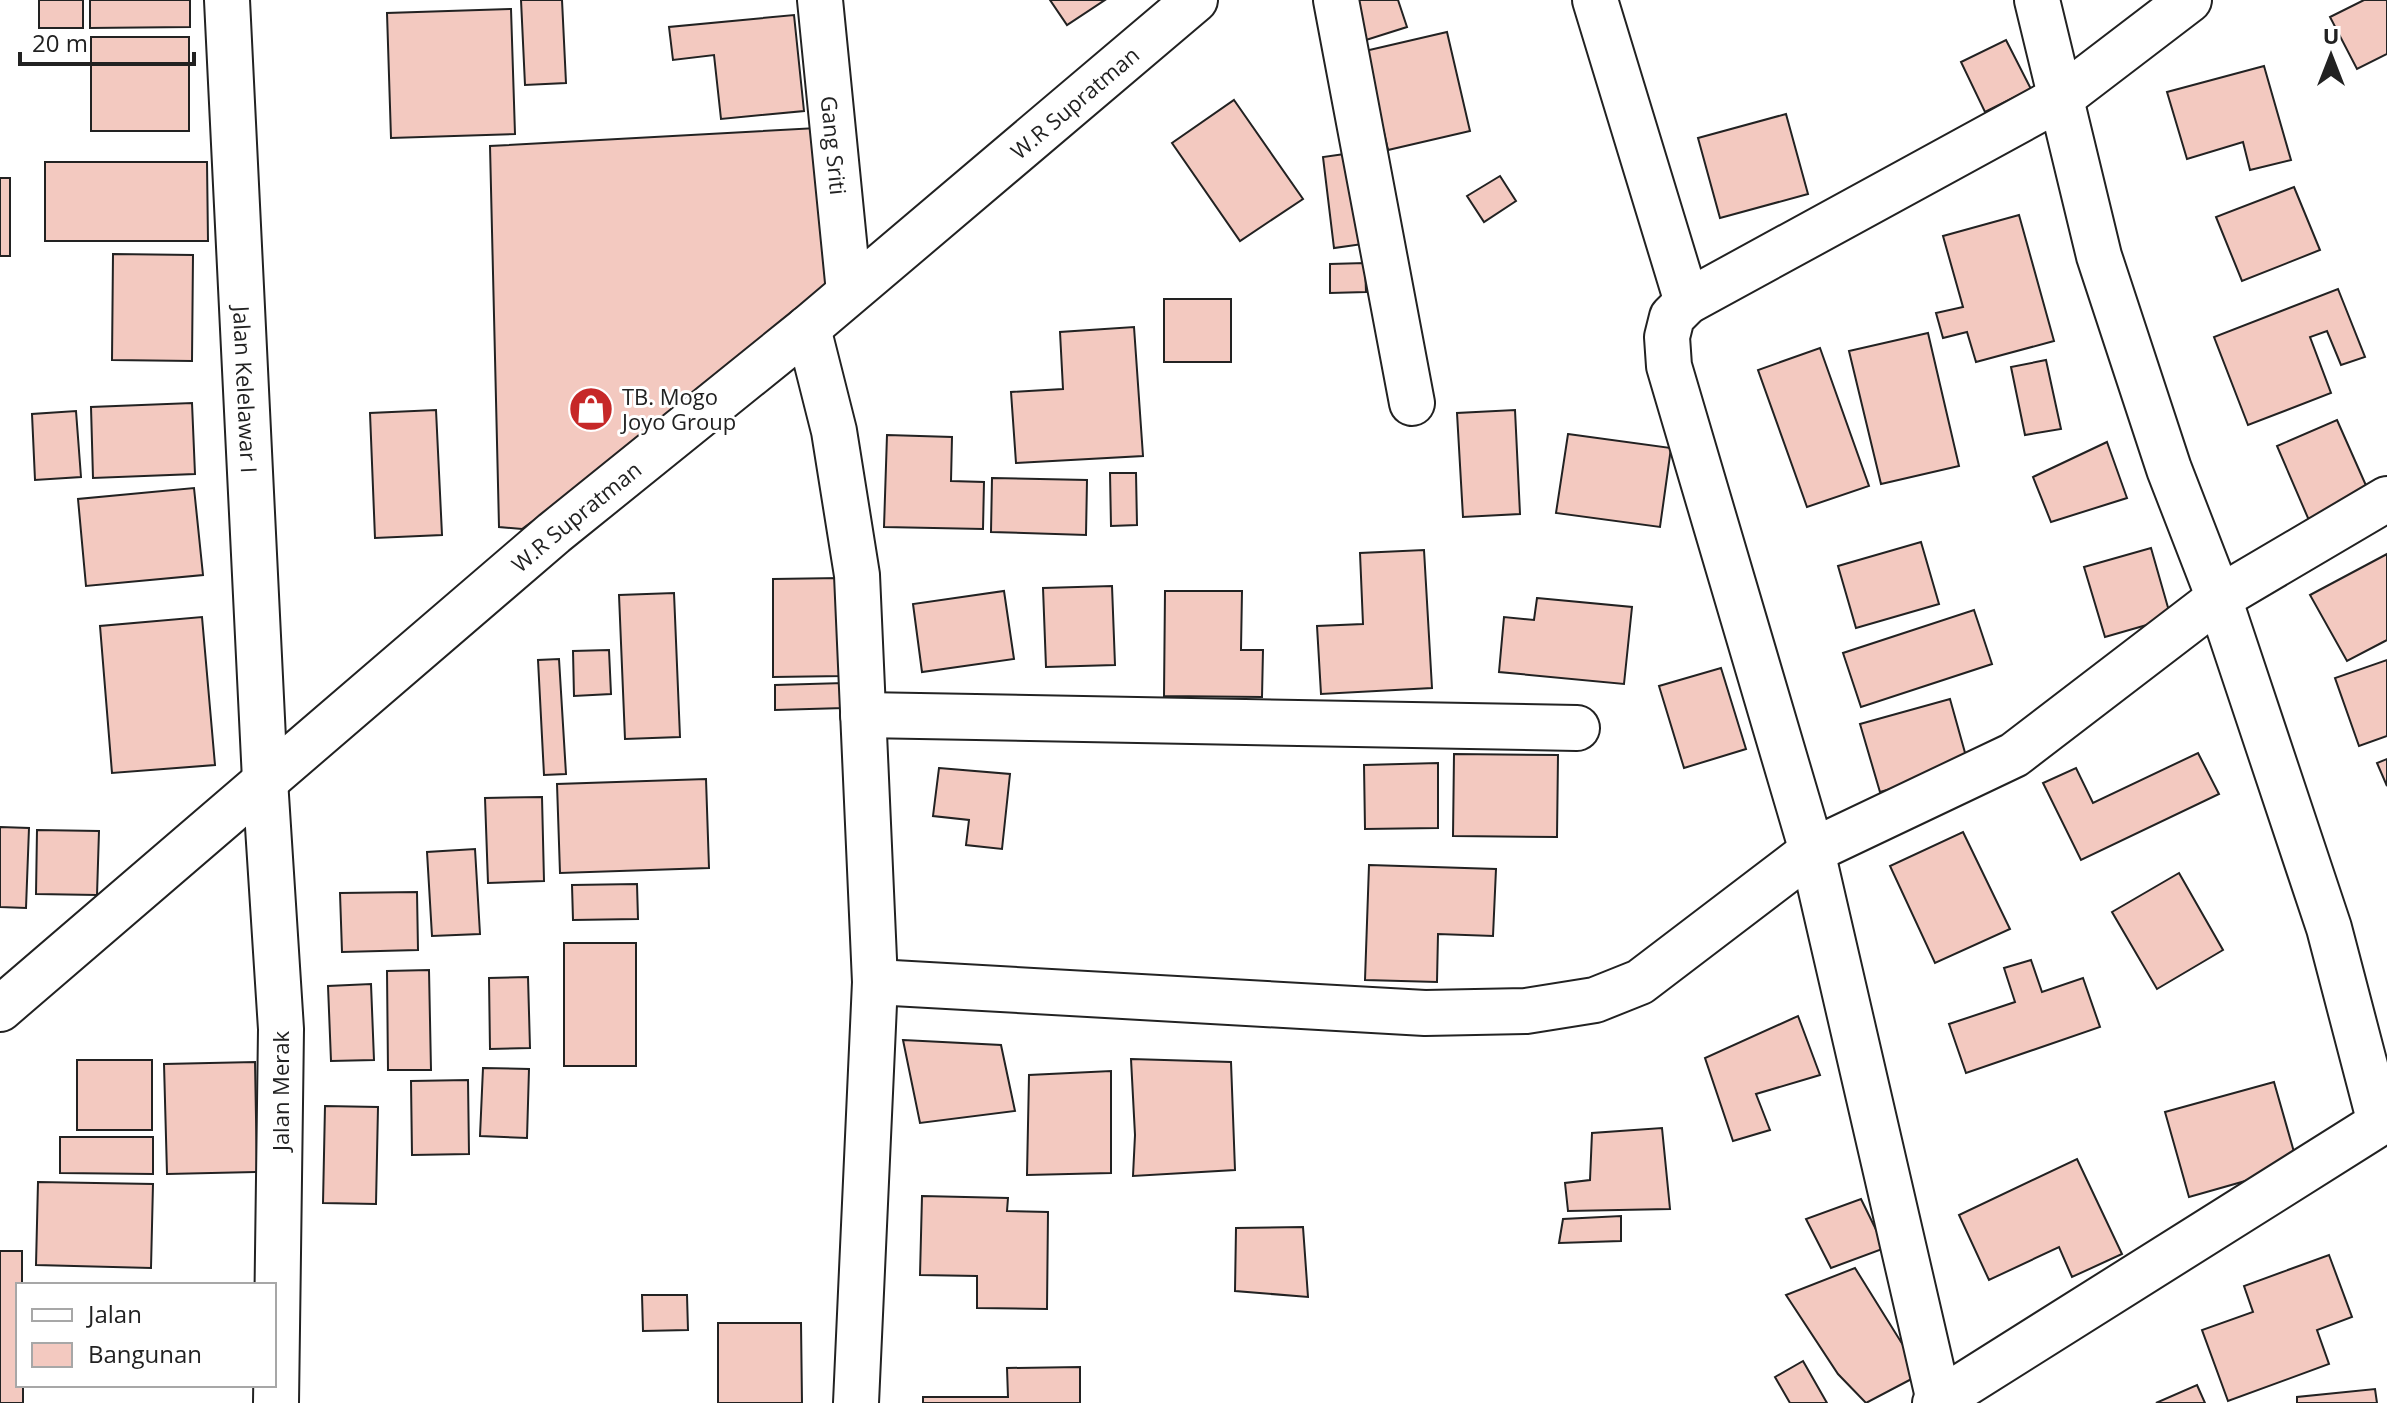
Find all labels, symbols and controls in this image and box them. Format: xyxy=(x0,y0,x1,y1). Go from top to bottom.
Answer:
scale bar xyxy=(20,16,194,66)
north arrow xyxy=(2291,16,2371,96)
text: U xyxy=(2323,20,2339,50)
text: 20 m xyxy=(32,26,88,59)
street label: W.R Supratman xyxy=(1004,39,1145,165)
street label: Gang Sriti xyxy=(815,94,854,196)
street label: Jalan Kelelawar I xyxy=(227,303,265,474)
place label: TB. Mogo Joyo Group xyxy=(620,381,736,436)
shop icon: TB. Mogo Joyo Group xyxy=(567,385,615,433)
street label: W.R Supratman xyxy=(505,454,647,578)
street label: Jalan Merak xyxy=(265,1031,295,1153)
legend xyxy=(16,1283,276,1387)
text: Jalan xyxy=(86,1297,142,1330)
text: Bangunan xyxy=(88,1337,202,1370)

